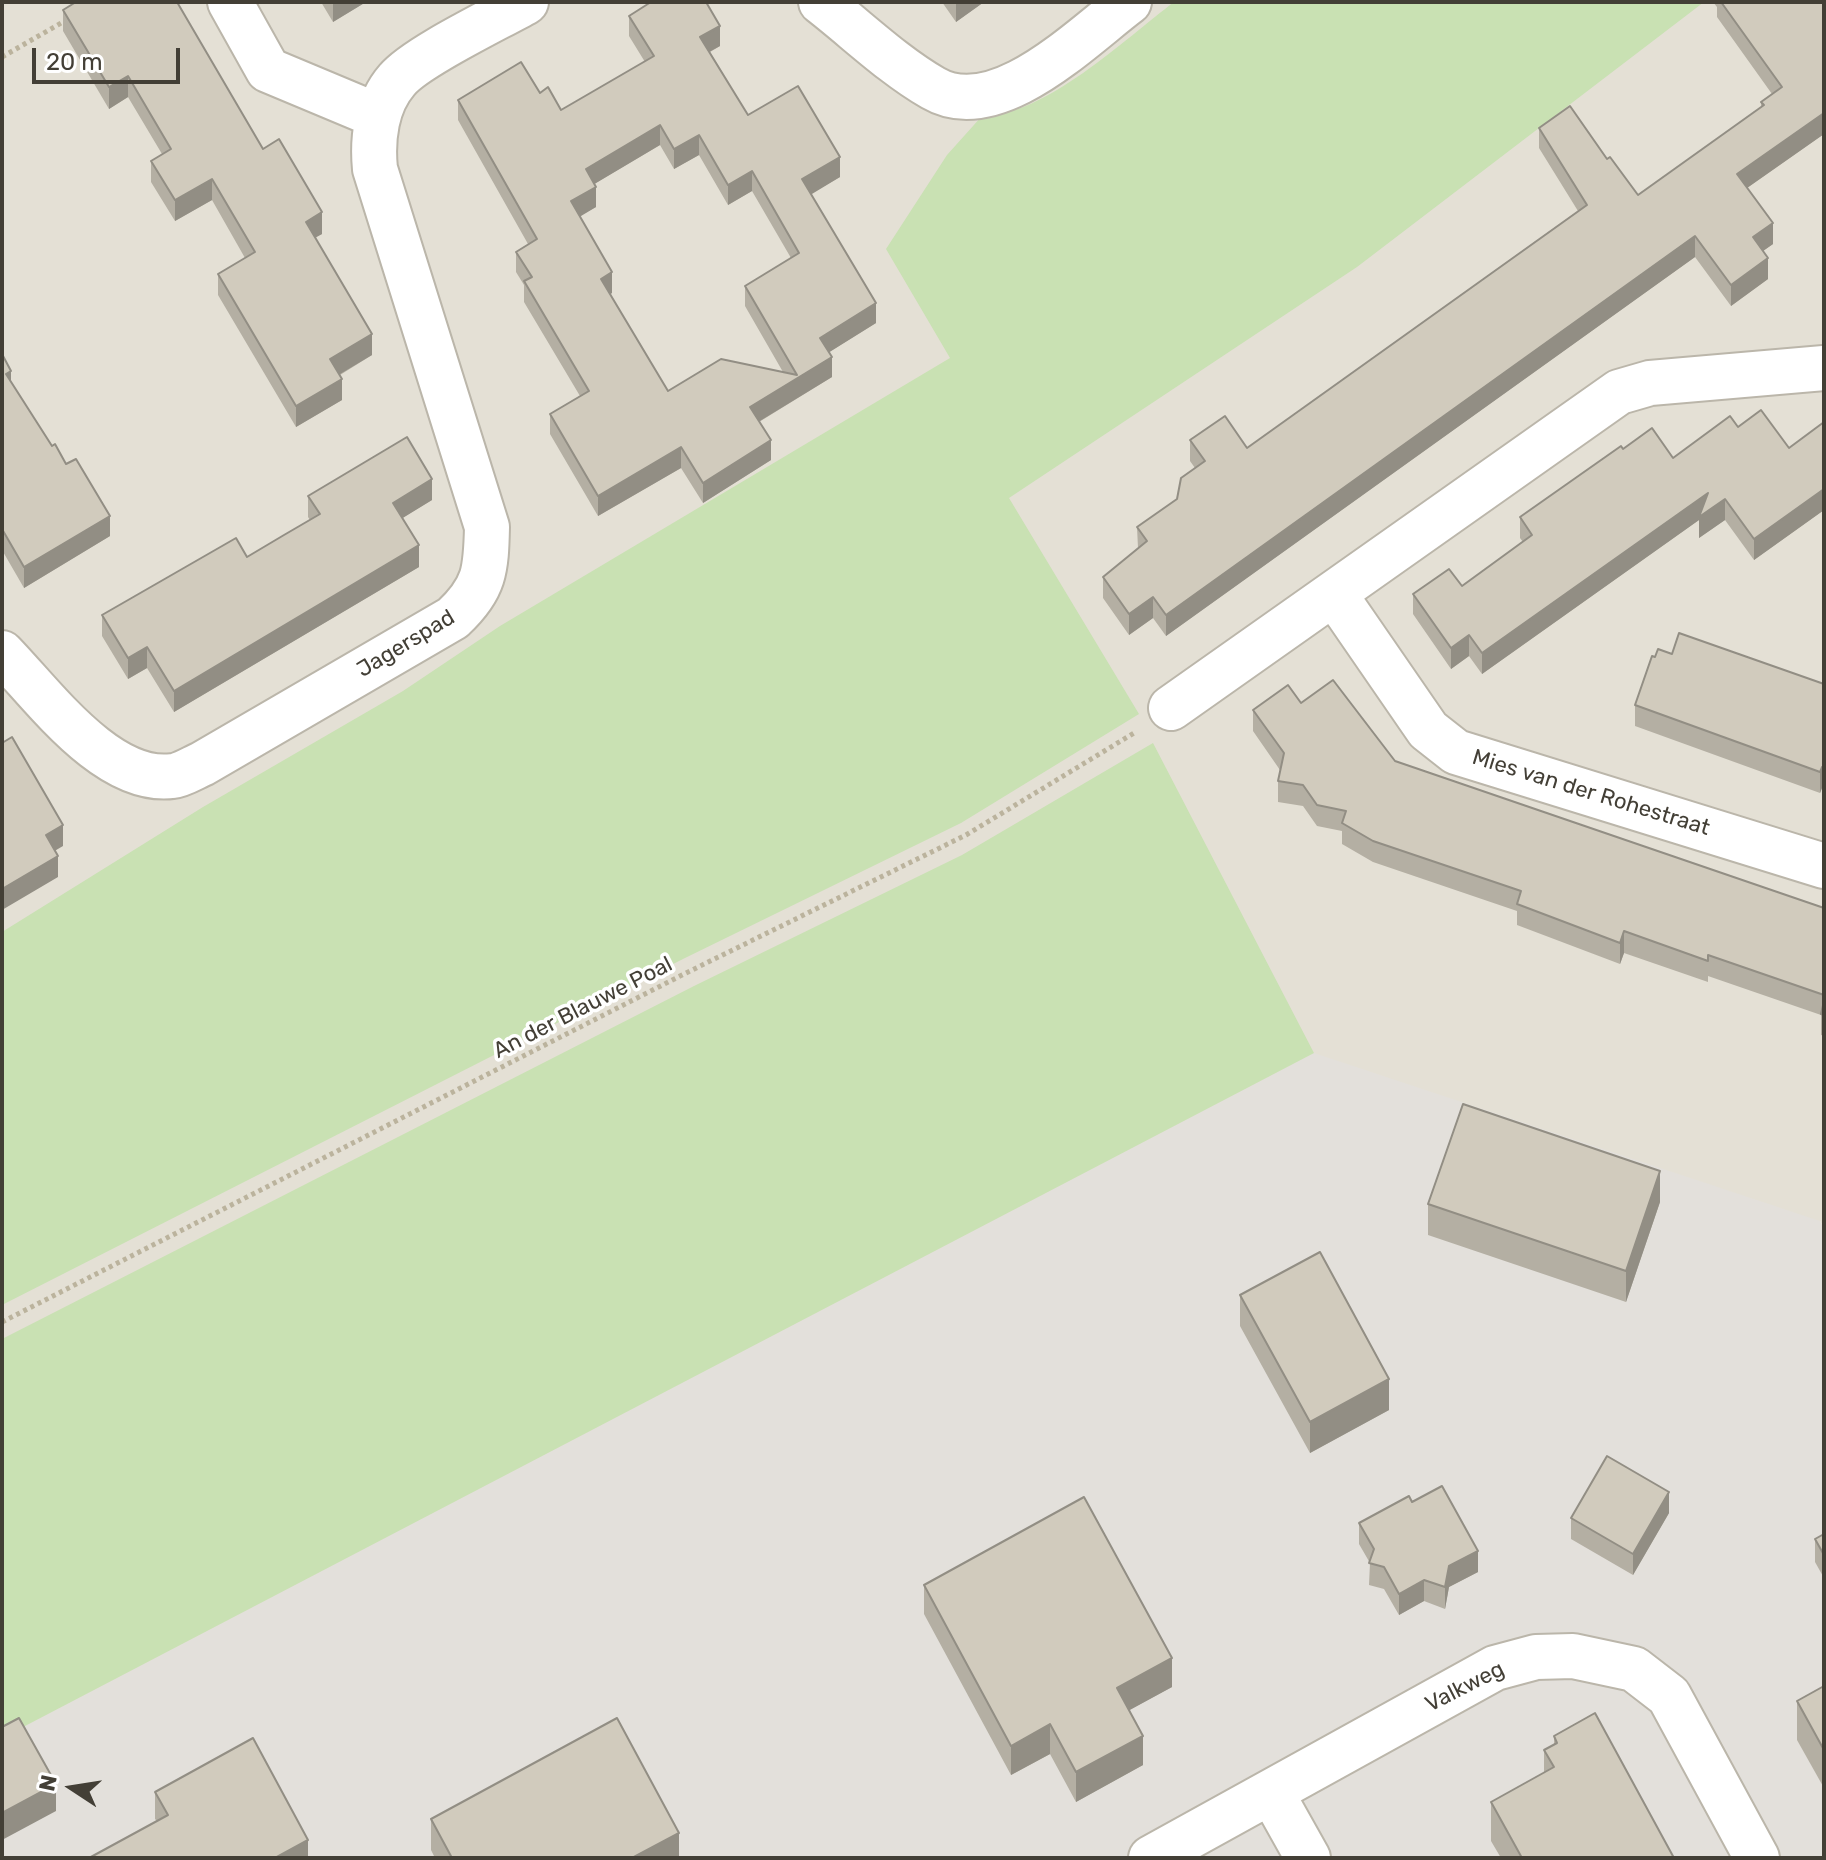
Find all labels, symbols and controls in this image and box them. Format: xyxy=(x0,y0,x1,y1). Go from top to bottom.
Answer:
scale bar xyxy=(36,32,184,82)
text: 20 m xyxy=(46,48,103,76)
street label: Jagerspad xyxy=(352,605,460,683)
street label: Mies van der Rohestraat xyxy=(1469,744,1713,842)
street label: An der Blauwe Poal xyxy=(489,951,677,1065)
street label: Valkweg xyxy=(1421,1656,1509,1718)
north arrow xyxy=(32,1748,112,1828)
text: N xyxy=(33,1772,63,1793)

